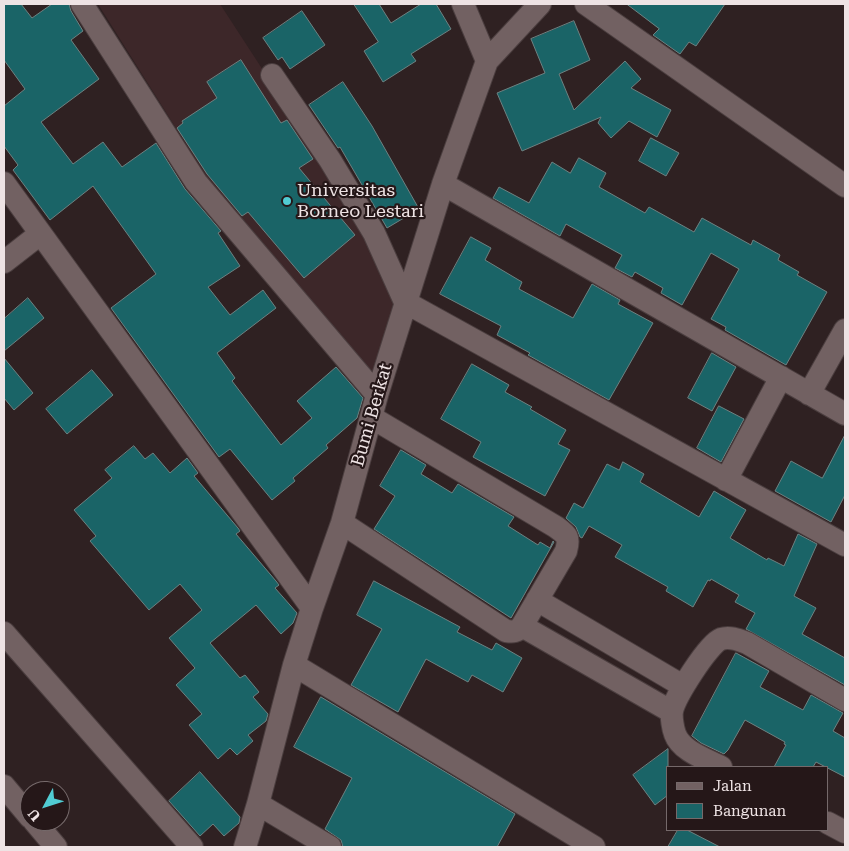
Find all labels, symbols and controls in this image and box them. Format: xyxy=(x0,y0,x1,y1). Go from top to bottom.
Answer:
place label: Universitas Borneo Lestari xyxy=(297,180,424,222)
marker: Universitas Borneo Lestari xyxy=(281,195,293,207)
street label: Bumi Berkat xyxy=(347,361,397,469)
legend xyxy=(666,766,829,831)
text: Jalan xyxy=(713,777,752,795)
north arrow xyxy=(20,781,70,831)
text: Bangunan xyxy=(713,802,786,820)
text: U xyxy=(25,806,44,824)

